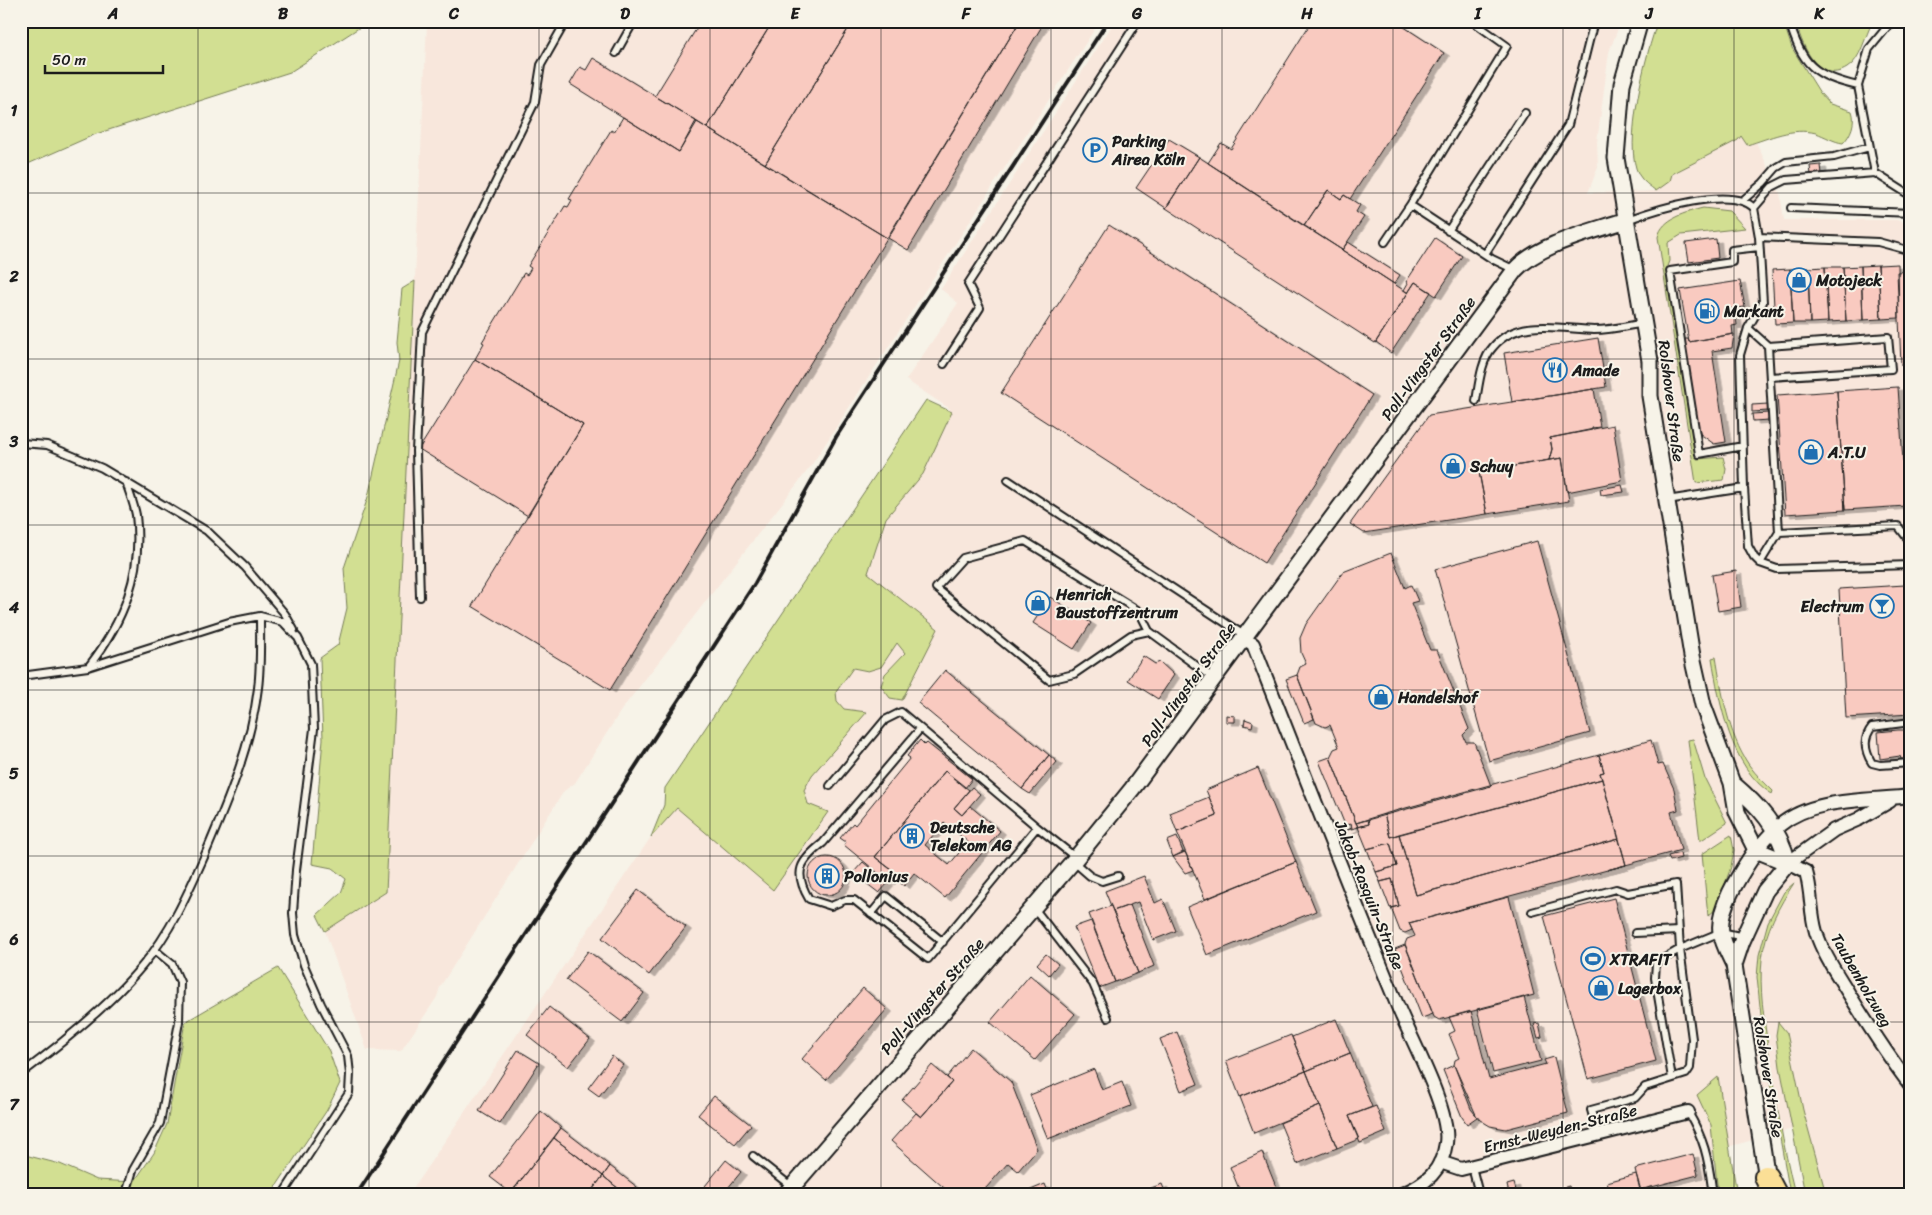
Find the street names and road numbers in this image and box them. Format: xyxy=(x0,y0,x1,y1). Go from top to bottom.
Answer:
street label: Poll-Vingster Straße xyxy=(1373,290,1484,427)
street label: Rolshover Straße xyxy=(1650,339,1693,464)
street label: Poll-Vingster Straße xyxy=(1133,616,1244,753)
street label: Jakob-Rasquin-Straße xyxy=(1326,815,1413,975)
street label: Taubenholzweg xyxy=(1823,927,1900,1033)
street label: Poll-Vingster Straße xyxy=(873,931,992,1062)
street label: Rolshover Straße xyxy=(1745,1014,1792,1140)
street label: Ernst-Weyden-Straße xyxy=(1480,1095,1640,1162)

